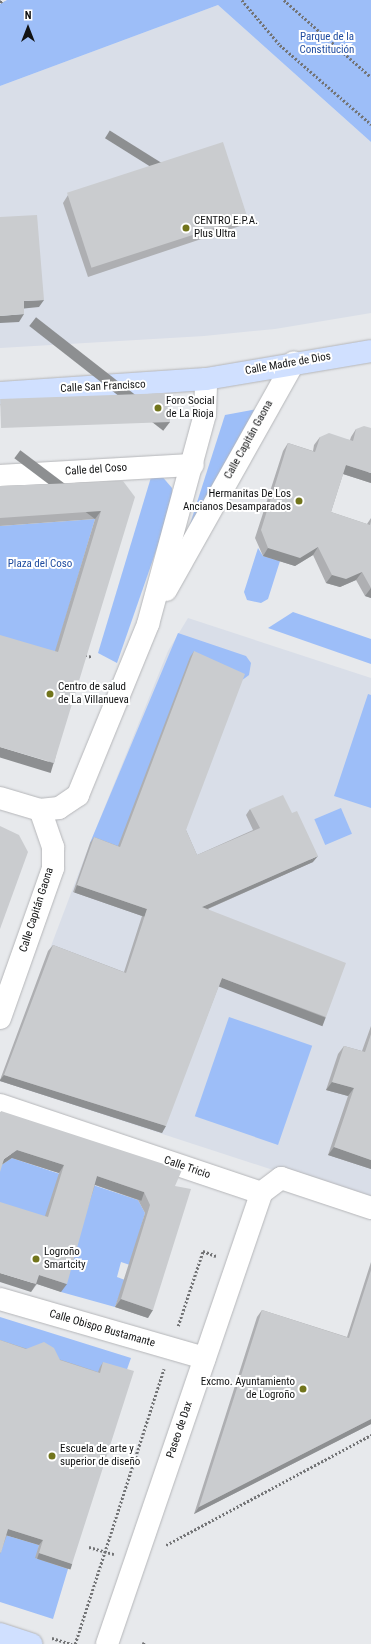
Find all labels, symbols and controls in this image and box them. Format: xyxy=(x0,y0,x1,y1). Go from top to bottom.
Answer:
north arrow xyxy=(8,8,48,48)
text: N xyxy=(25,9,31,22)
park label: Parque de la Constitución xyxy=(300,31,354,57)
place label: CENTRO E.P.A. Plus Ultra xyxy=(194,215,258,241)
marker: CENTRO E.P.A. Plus Ultra xyxy=(181,223,191,233)
street label: Calle Madre de Dios xyxy=(244,350,332,378)
street label: Calle San Francisco xyxy=(60,378,146,396)
place label: Foro Social de La Rioja xyxy=(166,395,215,421)
street label: Calle Capitán Gaona xyxy=(222,398,276,482)
marker: Foro Social de La Rioja xyxy=(153,403,163,413)
street label: Calle del Coso xyxy=(65,461,127,479)
place label: Hermanitas De Los Ancianos Desamparados xyxy=(183,488,291,514)
marker: Hermanitas De Los Ancianos Desamparados xyxy=(294,496,304,506)
park label: Plaza del Coso xyxy=(8,557,72,571)
place label: Centro de salud de La Villanueva xyxy=(58,681,129,707)
marker: Centro de salud de La Villanueva xyxy=(45,689,55,699)
street label: Calle Capitán Gaona xyxy=(17,866,57,954)
street label: Calle Tricio xyxy=(162,1154,212,1182)
place label: Logroño Smartcity xyxy=(44,1246,86,1272)
marker: Logroño Smartcity xyxy=(31,1254,41,1264)
street label: Calle Obispo Bustamante xyxy=(48,1308,156,1350)
place label: Excmo. Ayuntamiento de Logroño xyxy=(201,1376,295,1402)
marker: Excmo. Ayuntamiento de Logroño xyxy=(298,1384,308,1394)
street label: Paseo de Dax xyxy=(164,1400,196,1460)
place label: Escuela de arte y superior de diseño xyxy=(60,1443,140,1469)
marker: Escuela de arte y superior de diseño xyxy=(47,1451,57,1461)

